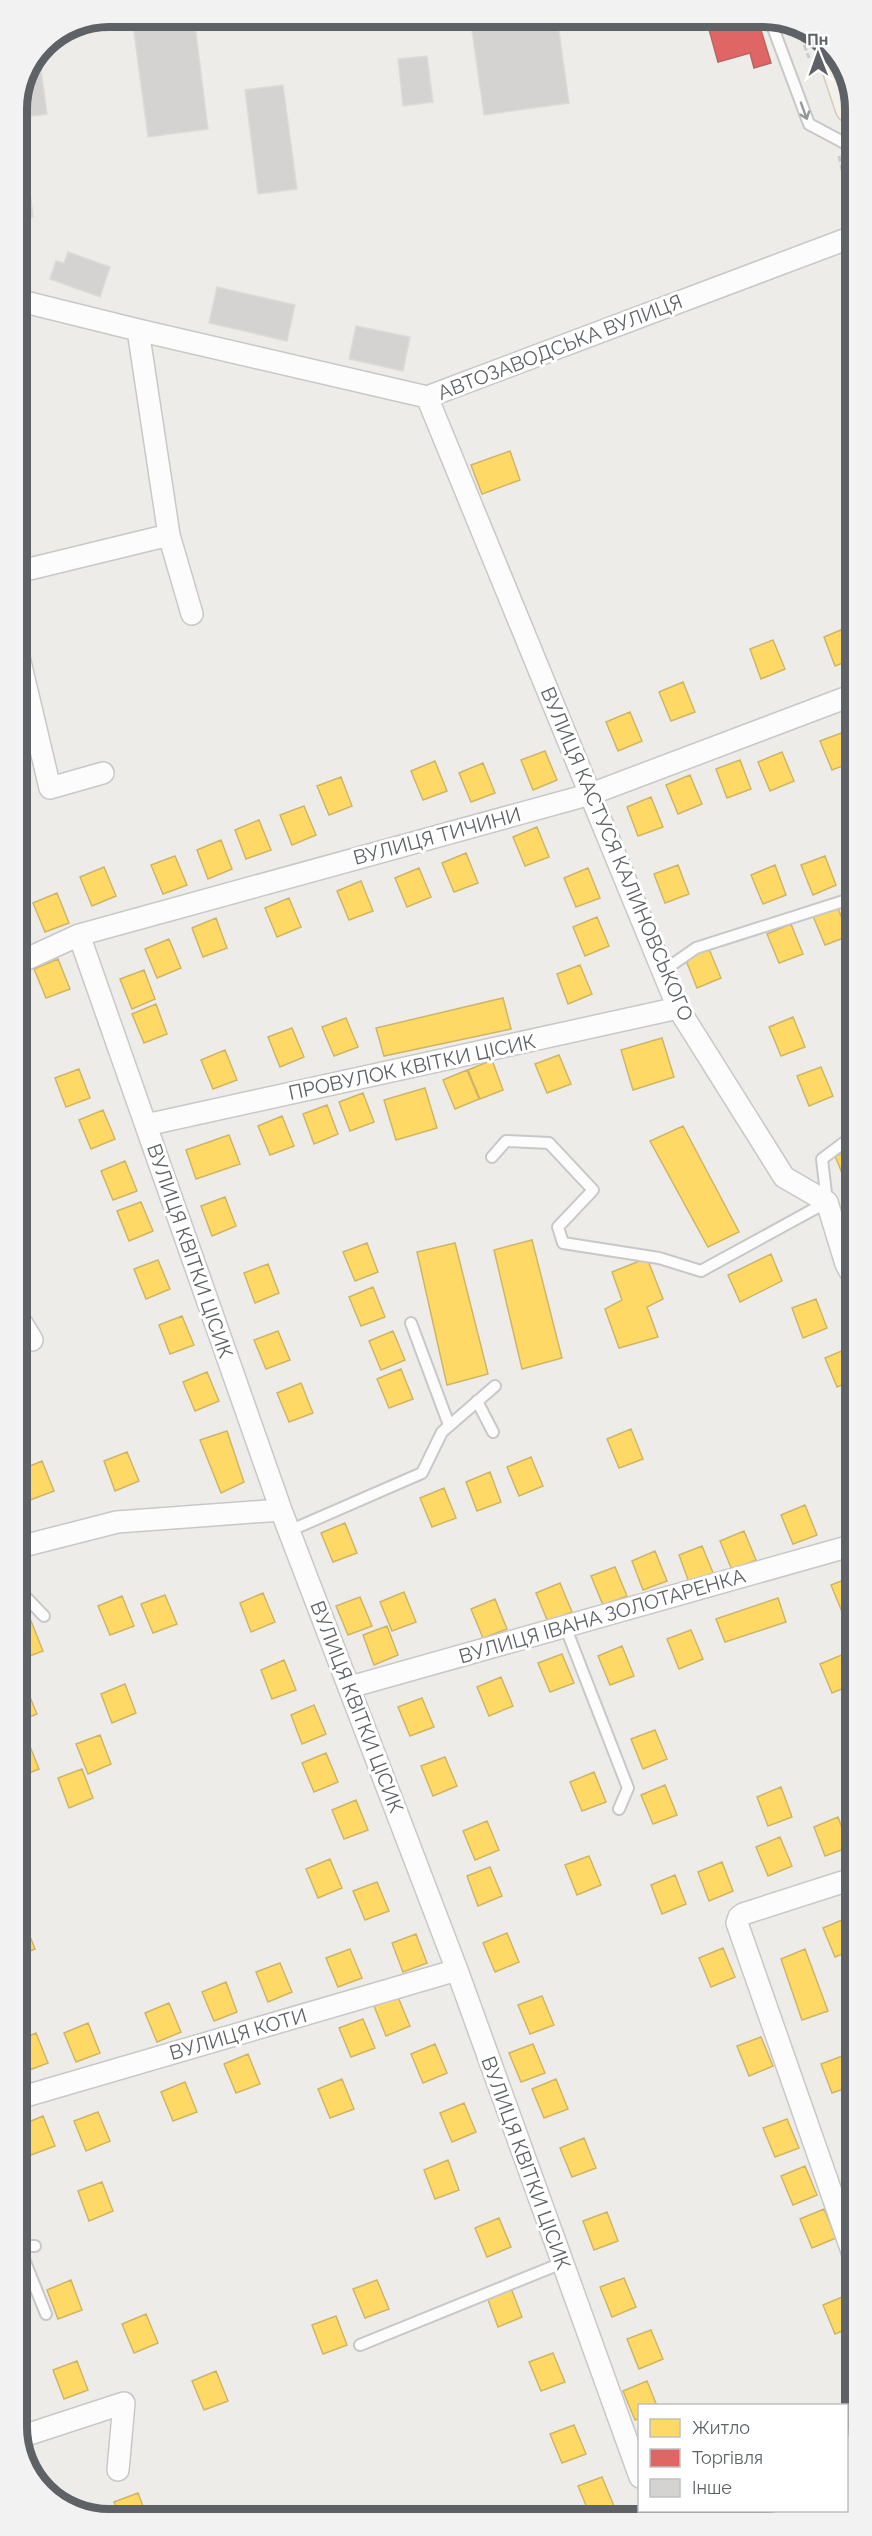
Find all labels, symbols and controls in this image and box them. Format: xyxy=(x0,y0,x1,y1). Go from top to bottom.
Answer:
north arrow xyxy=(788,24,848,84)
text: Пн xyxy=(807,30,829,49)
one-way arrow xyxy=(799,101,810,120)
street label: АВТОЗАВОДСЬКА ВУЛИЦЯ xyxy=(434,289,686,405)
street label: ВУЛИЦЯ КАСТУСЯ КАЛИНОВСЬКОГО xyxy=(536,683,698,1025)
street label: ВУЛИЦЯ ТИЧИНИ xyxy=(350,802,524,870)
street label: ПРОВУЛОК КВІТКИ ЦІСИК xyxy=(286,1029,538,1105)
street label: ВУЛИЦЯ КВІТКИ ЦІСИК xyxy=(142,1141,238,1362)
street label: ВУЛИЦЯ ІВАНА ЗОЛОТАРЕНКА xyxy=(456,1563,749,1668)
street label: ВУЛИЦЯ КВІТКИ ЦІСИК xyxy=(305,1598,409,1817)
street label: ВУЛИЦЯ КОТИ xyxy=(167,2003,309,2065)
street label: ВУЛИЦЯ КВІТКИ ЦІСИК xyxy=(476,2053,576,2273)
legend xyxy=(638,2404,848,2512)
text: Житло xyxy=(692,2417,750,2438)
text: Торгівля xyxy=(692,2447,763,2468)
text: Інше xyxy=(692,2477,732,2498)

